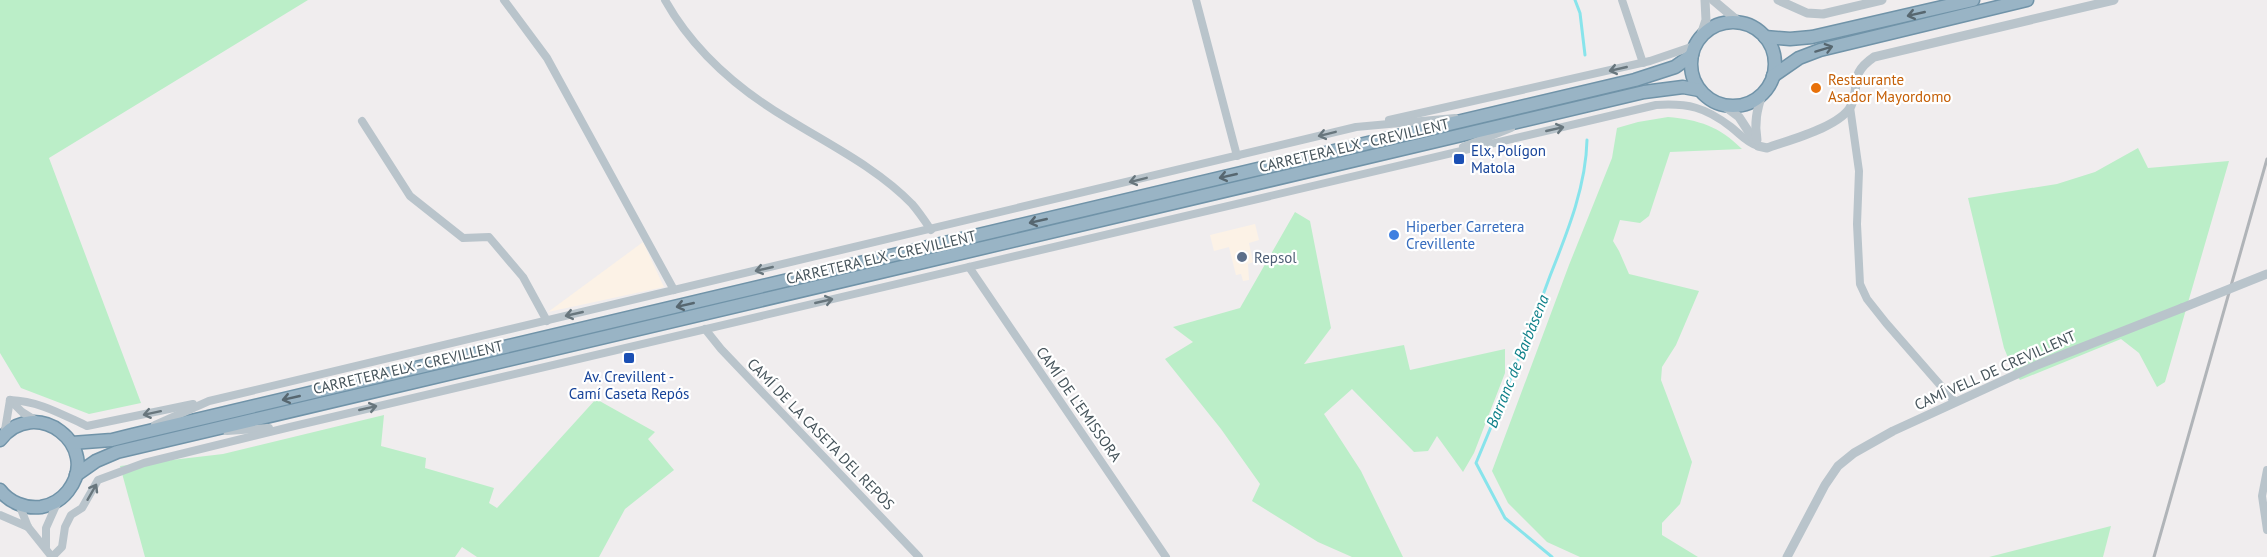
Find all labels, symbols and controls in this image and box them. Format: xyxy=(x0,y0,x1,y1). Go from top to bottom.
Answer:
one-way arrow xyxy=(1907,8,1926,20)
one-way arrow xyxy=(1814,43,1833,54)
one-way arrow xyxy=(1608,64,1628,75)
place label: Restaurante Asador Mayordomo xyxy=(1828,70,1951,106)
marker: Restaurante Asador Mayordomo xyxy=(1809,81,1823,95)
street label: CARRETERA ELX - CREVILLENT xyxy=(1257,114,1451,176)
one-way arrow xyxy=(1545,123,1564,134)
one-way arrow xyxy=(1318,129,1337,141)
place label: Elx, Polígon Matola xyxy=(1471,141,1546,177)
marker: Elx, Polígon Matola xyxy=(1452,152,1466,166)
one-way arrow xyxy=(1219,171,1238,183)
one-way arrow xyxy=(1128,175,1147,187)
one-way arrow xyxy=(1029,216,1048,227)
place label: Hiperber Carretera Crevillente xyxy=(1406,217,1524,253)
street label: CARRETERA ELX - CREVILLENT xyxy=(784,226,978,288)
marker: Hiperber Carretera Crevillente xyxy=(1387,228,1401,242)
place label: Repsol xyxy=(1254,248,1297,267)
marker: Repsol xyxy=(1235,250,1249,264)
one-way arrow xyxy=(755,264,774,276)
water label: Barranc de Barbàsena xyxy=(1481,291,1553,430)
one-way arrow xyxy=(814,295,833,307)
one-way arrow xyxy=(676,299,695,311)
one-way arrow xyxy=(565,309,584,321)
street label: CAMÍ VELL DE CREVILLENT xyxy=(1911,326,2079,414)
street label: CARRETERA ELX - CREVILLENT xyxy=(311,336,505,398)
street label: CAMÍ DE L'EMISSORA xyxy=(1032,343,1126,465)
marker: Av. Crevillent - Camí Caseta Repós xyxy=(622,351,636,365)
street label: CAMÍ DE LA CASETA DEL REPÒS xyxy=(743,354,899,514)
place label: Av. Crevillent - Camí Caseta Repós xyxy=(569,367,689,403)
one-way arrow xyxy=(281,392,300,404)
one-way arrow xyxy=(358,402,377,414)
one-way arrow xyxy=(143,408,162,420)
one-way arrow xyxy=(86,484,98,501)

